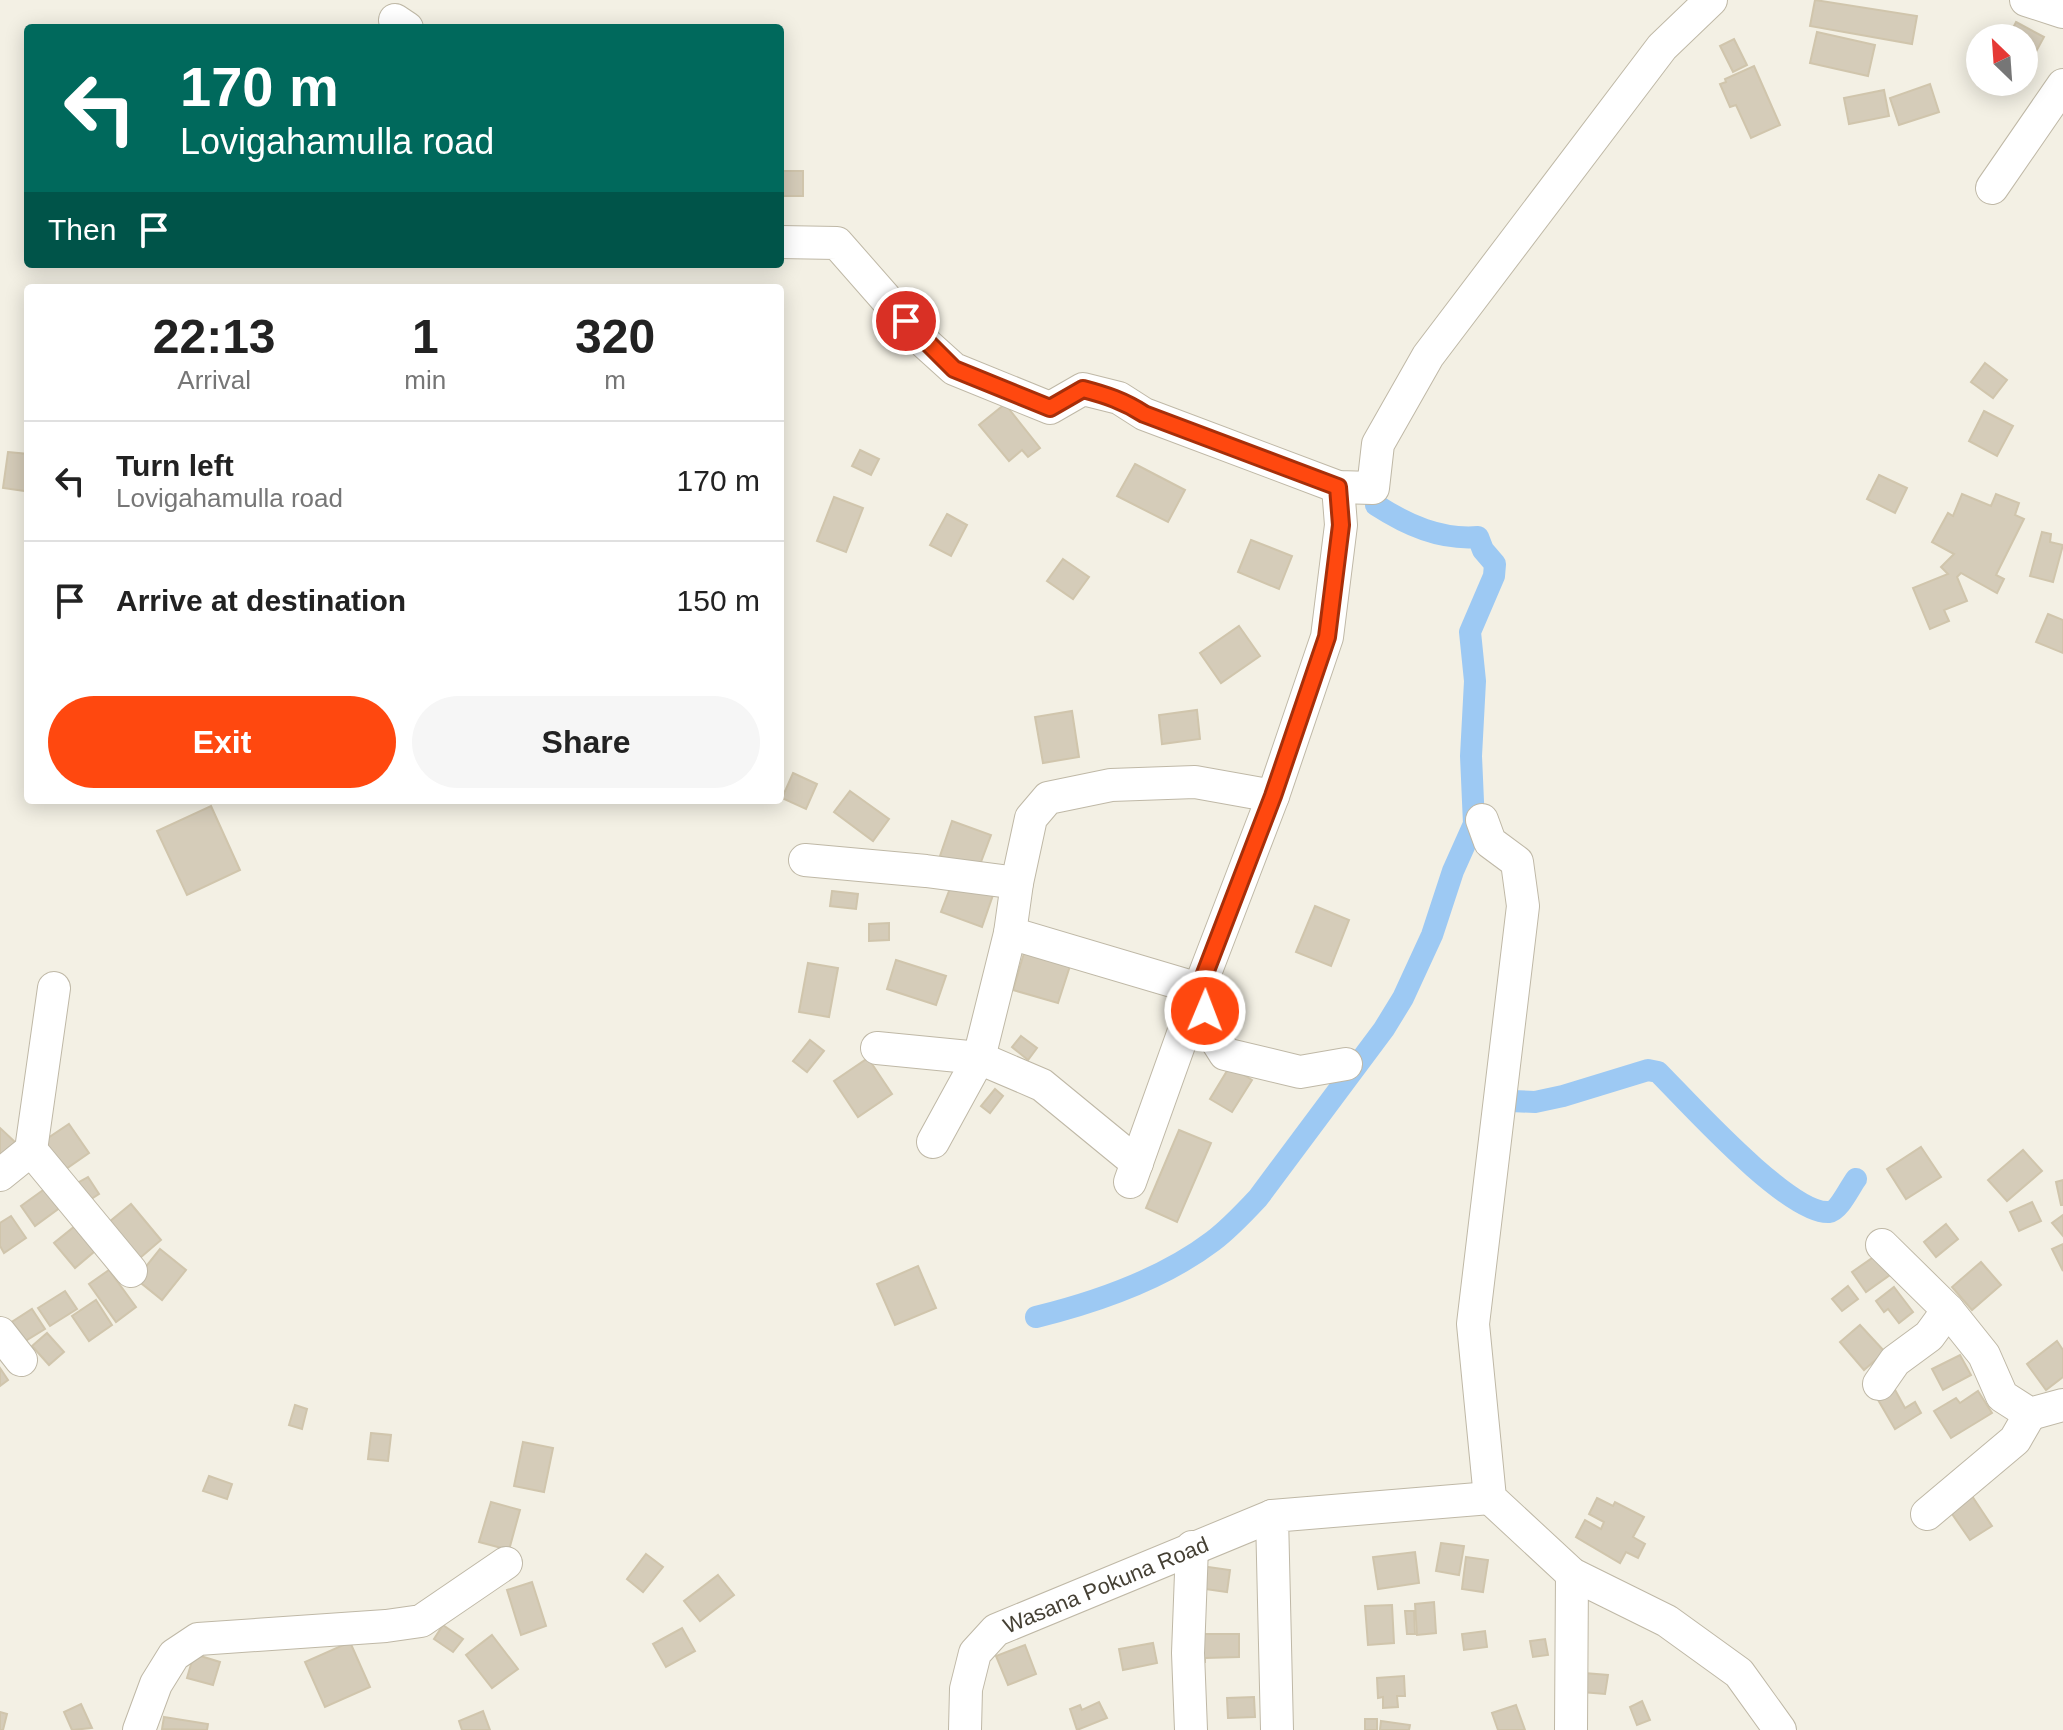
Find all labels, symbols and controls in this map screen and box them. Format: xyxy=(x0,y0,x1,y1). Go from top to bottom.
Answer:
north arrow xyxy=(1966,24,2038,96)
map controls xyxy=(1966,24,2038,96)
text: 170 m xyxy=(180,55,339,118)
icon: left xyxy=(48,56,152,160)
text: Lovigahamulla road xyxy=(180,121,494,162)
icon: arrive xyxy=(132,208,176,252)
text: Then xyxy=(48,213,116,246)
pin xyxy=(872,287,940,355)
icon: arrive xyxy=(884,299,928,343)
text: 22:13 xyxy=(153,310,276,363)
text: 1 xyxy=(412,310,439,363)
text: 320 xyxy=(575,310,655,363)
text: Arrival xyxy=(177,365,251,395)
text: min xyxy=(404,365,446,395)
text: m xyxy=(604,365,626,395)
text: Turn left xyxy=(116,449,234,482)
icon: left xyxy=(48,459,92,503)
text: 170 m xyxy=(677,464,760,497)
text: Lovigahamulla road xyxy=(116,483,343,513)
icon: arrive xyxy=(48,579,92,623)
text: Arrive at destination xyxy=(116,584,406,617)
text: 150 m xyxy=(677,584,760,617)
button: Exit xyxy=(48,696,396,788)
button: Share xyxy=(412,696,760,788)
position arrow xyxy=(1163,969,1247,1053)
street label: Wasana Pokuna Road xyxy=(1000,1531,1212,1638)

